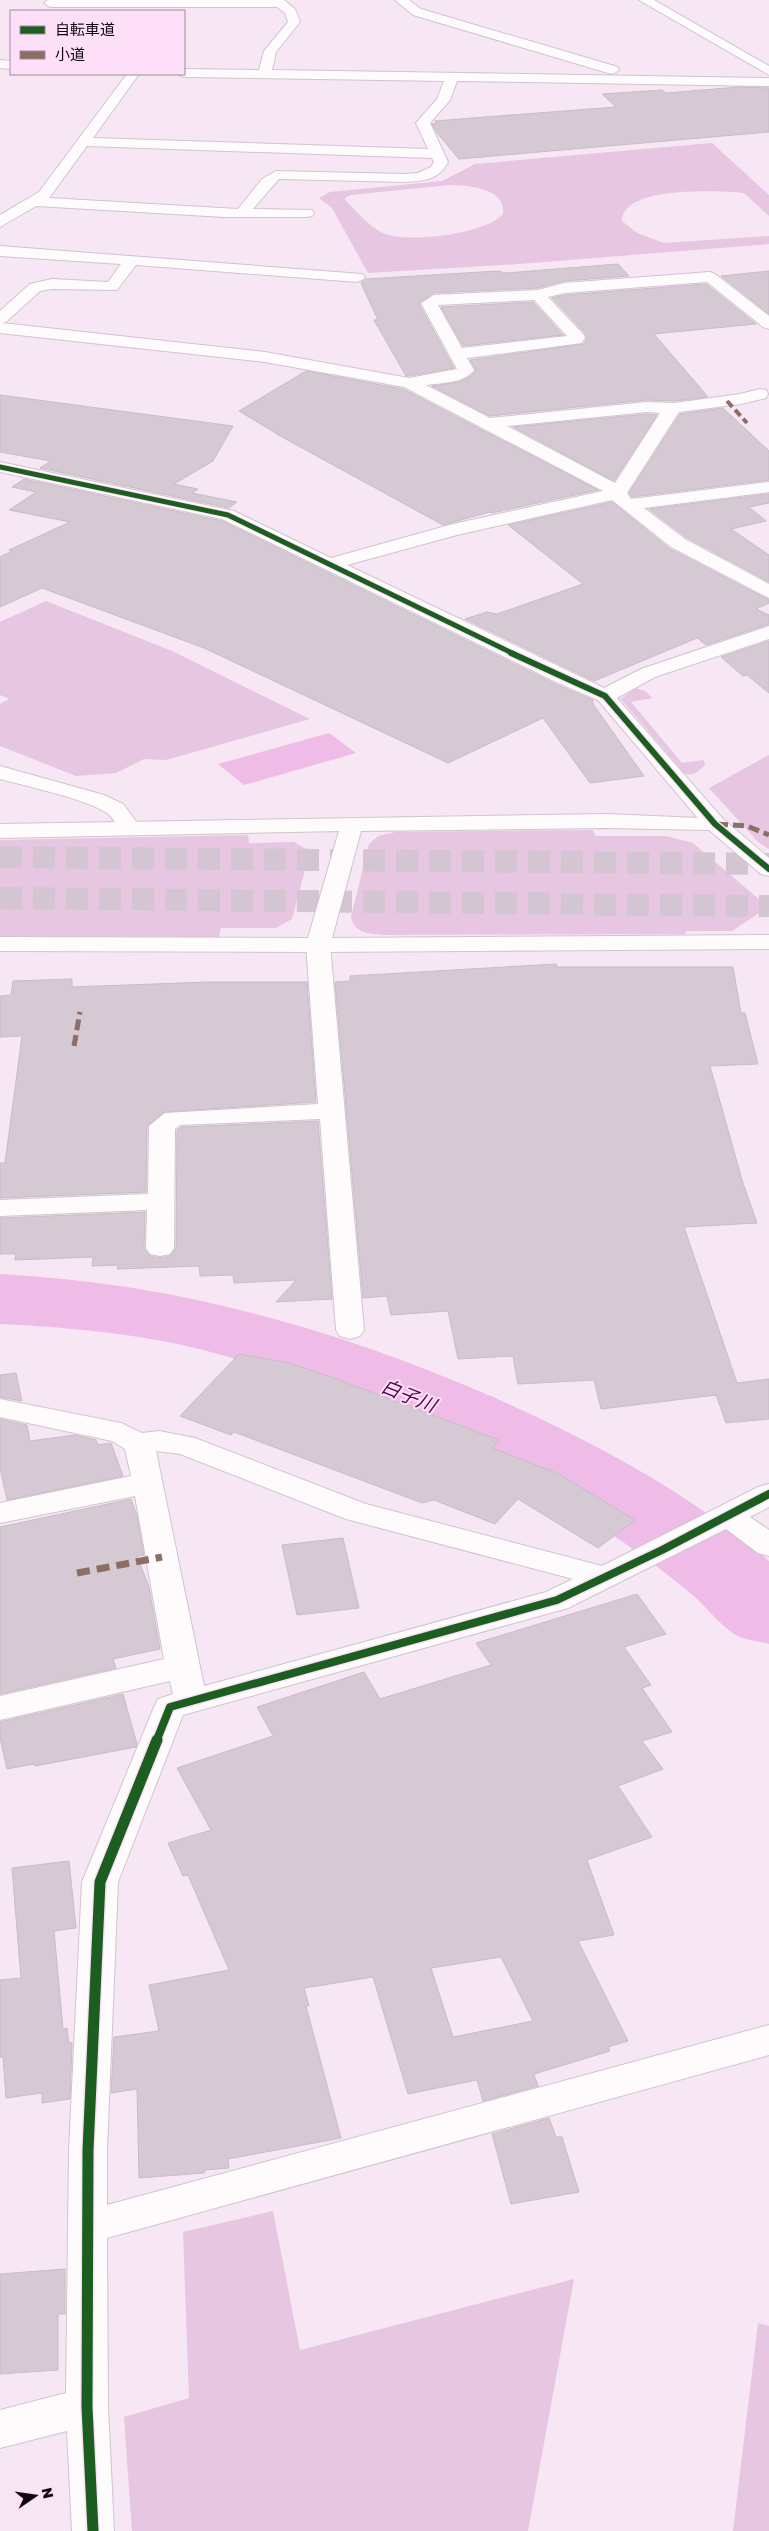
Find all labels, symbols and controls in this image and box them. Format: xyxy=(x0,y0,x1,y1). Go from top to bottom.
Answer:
legend xyxy=(10,10,185,75)
text: 自転車道 xyxy=(55,20,115,38)
text: 小道 xyxy=(55,45,85,63)
water label: 白子川 xyxy=(378,1374,442,1417)
north arrow xyxy=(10,2471,60,2521)
text: N xyxy=(39,2486,58,2500)

